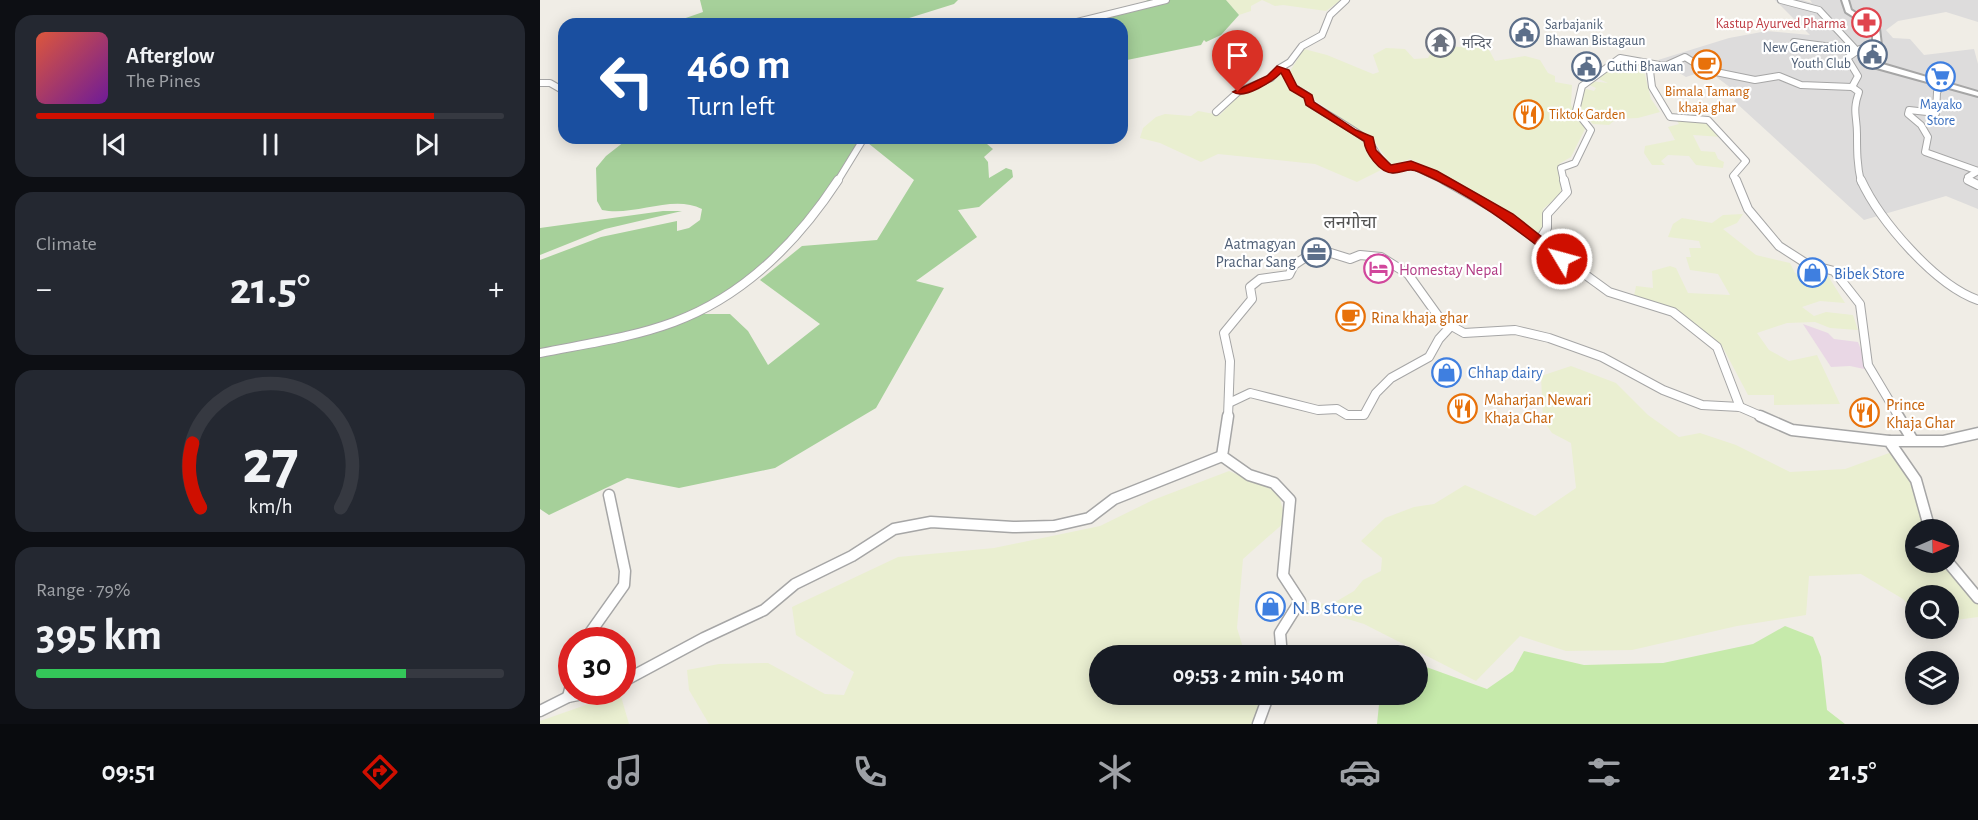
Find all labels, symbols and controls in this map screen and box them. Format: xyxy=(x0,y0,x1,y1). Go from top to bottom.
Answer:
pharmacy icon: Kastup Ayurved Pharma xyxy=(1851,7,1883,39)
public building icon: Sarbajanik Bhawan Bistagaun xyxy=(1508,16,1540,48)
place label: Kastup Ayurved Pharma xyxy=(1715,17,1847,31)
place label: Sarbajanik Bhawan Bistagaun xyxy=(1545,18,1646,48)
temple icon: मन्दिर xyxy=(1425,27,1457,59)
pin xyxy=(1212,30,1263,92)
place label: मन्दिर xyxy=(1462,35,1492,51)
icon: arrive xyxy=(1221,39,1254,72)
public building icon: New Generation Youth Club xyxy=(1856,39,1888,71)
place label: New Generation Youth Club xyxy=(1763,41,1851,71)
icon: left xyxy=(588,42,666,120)
text: 460 m xyxy=(687,44,791,86)
text: Afterglow xyxy=(126,45,214,67)
cafe icon: Bimala Tamang khaja ghar xyxy=(1691,48,1723,80)
public building icon: Guthi Bhawan xyxy=(1570,50,1602,82)
place label: Guthi Bhawan xyxy=(1607,60,1684,74)
supermarket icon: Mayako Store xyxy=(1925,61,1957,93)
text: The Pines xyxy=(126,71,201,91)
place label: Bimala Tamang khaja ghar xyxy=(1665,85,1749,115)
text: Turn left xyxy=(687,93,775,120)
restaurant icon: Tiktok Garden xyxy=(1512,98,1544,130)
place label: Mayako Store xyxy=(1920,98,1962,128)
place label: Tiktok Garden xyxy=(1549,108,1626,122)
icon: previous xyxy=(98,128,131,161)
icon: pause xyxy=(254,128,287,161)
icon: next xyxy=(410,128,443,161)
district label: लनगोचा xyxy=(1323,212,1377,232)
position arrow xyxy=(1530,227,1594,291)
text: Climate xyxy=(36,234,97,254)
place label: Aatmagyan Prachar Sang xyxy=(1215,236,1296,270)
office icon: Aatmagyan Prachar Sang xyxy=(1301,236,1333,268)
hotel icon: Homestay Nepal xyxy=(1362,253,1394,285)
shop icon: Bibek Store xyxy=(1797,257,1829,289)
place label: Homestay Nepal xyxy=(1399,262,1503,279)
place label: Bibek Store xyxy=(1834,266,1905,282)
text: 21.5° xyxy=(230,267,310,312)
text: − xyxy=(36,273,52,306)
text: + xyxy=(488,273,504,306)
cafe icon: Rina khaja ghar xyxy=(1334,301,1366,333)
place label: Rina khaja ghar xyxy=(1371,310,1469,327)
shop icon: Chhap dairy xyxy=(1431,356,1463,388)
place label: Chhap dairy xyxy=(1468,365,1543,382)
restaurant icon: Maharjan Newari Khaja Ghar xyxy=(1447,392,1479,424)
place label: Maharjan Newari Khaja Ghar xyxy=(1484,392,1592,427)
restaurant icon: Prince Khaja Ghar xyxy=(1849,397,1881,429)
place label: Prince Khaja Ghar xyxy=(1886,397,1956,432)
text: 27 xyxy=(242,432,298,494)
text: km/h xyxy=(248,496,292,517)
north arrow xyxy=(1905,519,1959,573)
map controls xyxy=(1905,519,1959,705)
text: Range · 79% xyxy=(36,580,130,600)
button: search xyxy=(1905,585,1959,639)
shop icon: N.B store xyxy=(1255,591,1287,623)
place label: N.B store xyxy=(1292,598,1362,618)
text: 395 km xyxy=(36,613,162,658)
speed limit sign: 30 xyxy=(558,627,636,705)
button: layers xyxy=(1905,651,1959,705)
text: 09:53 · 2 min · 540 m xyxy=(1173,664,1344,686)
icon: directions xyxy=(359,751,401,793)
icon: music xyxy=(604,751,646,793)
icon: phone xyxy=(849,751,891,793)
icon: climate xyxy=(1094,751,1136,793)
icon: car xyxy=(1339,751,1381,793)
icon: filters xyxy=(1583,751,1625,793)
text: 09:51 xyxy=(101,758,156,785)
text: 21.5° xyxy=(1828,758,1876,785)

